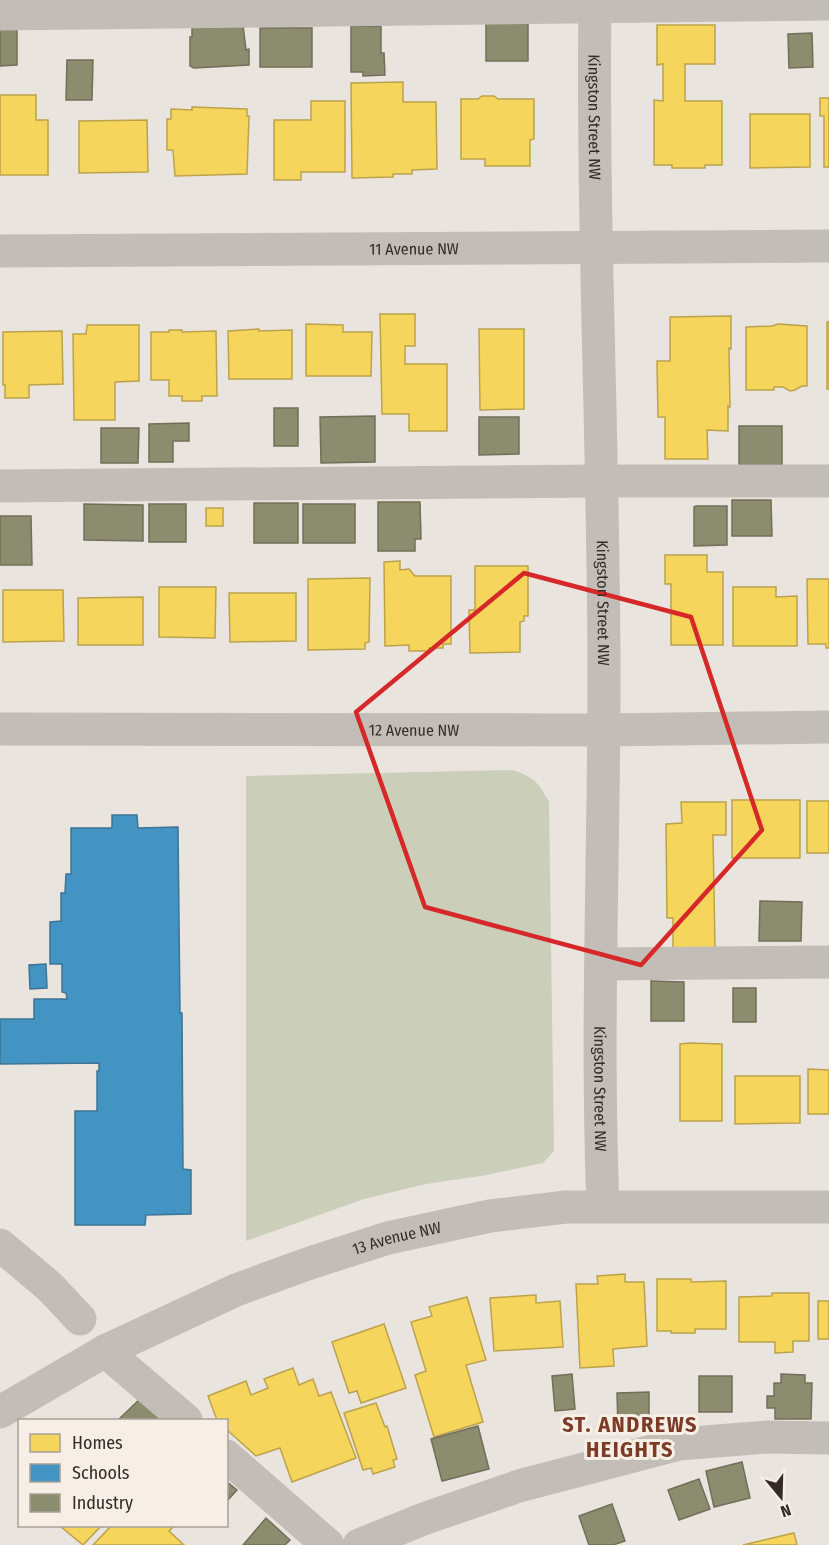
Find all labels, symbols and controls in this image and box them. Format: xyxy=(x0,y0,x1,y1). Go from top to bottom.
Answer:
street label: Kingston Street NW xyxy=(585,54,604,180)
street label: 11 Avenue NW xyxy=(369,239,459,259)
street label: Kingston Street NW xyxy=(593,540,613,666)
street label: 12 Avenue NW xyxy=(369,721,459,740)
street label: Kingston Street NW xyxy=(590,1026,610,1152)
street label: 13 Avenue NW xyxy=(350,1218,443,1259)
district label: ST. ANDREWS HEIGHTS xyxy=(562,1411,698,1463)
legend xyxy=(18,1419,228,1527)
text: Homes xyxy=(72,1432,123,1454)
text: Schools xyxy=(72,1462,130,1484)
north arrow xyxy=(751,1467,811,1527)
text: Industry xyxy=(72,1492,133,1514)
text: N xyxy=(778,1500,793,1521)

